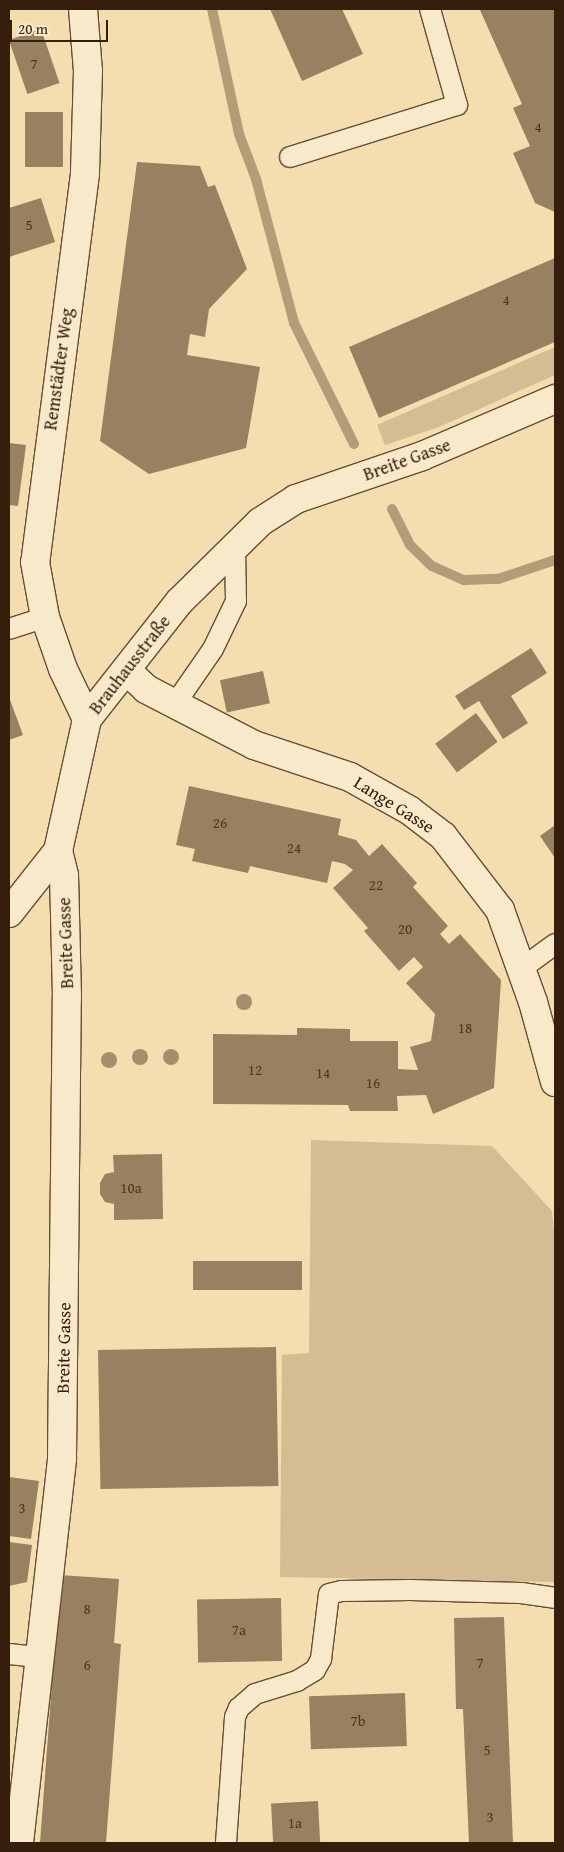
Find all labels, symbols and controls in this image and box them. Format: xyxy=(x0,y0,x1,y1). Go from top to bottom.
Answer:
scale bar xyxy=(12,10,110,42)
text: 20 m xyxy=(18,18,48,39)
house number: 7 xyxy=(30,55,38,73)
house number: 4 xyxy=(534,118,542,136)
house number: 5 xyxy=(25,216,33,234)
house number: 4 xyxy=(502,291,510,309)
street label: Remstädter Weg xyxy=(40,306,78,432)
street label: Breite Gasse xyxy=(360,434,454,486)
street label: Brauhausstraße xyxy=(85,611,175,719)
street label: Lange Gasse xyxy=(350,772,438,838)
house number: 26 xyxy=(213,814,227,832)
house number: 24 xyxy=(287,839,301,857)
house number: 22 xyxy=(369,876,383,894)
street label: Breite Gasse xyxy=(54,897,78,989)
house number: 20 xyxy=(398,920,412,938)
house number: 18 xyxy=(458,1019,472,1037)
house number: 12 xyxy=(248,1061,262,1079)
house number: 14 xyxy=(316,1064,330,1082)
house number: 16 xyxy=(366,1074,380,1092)
house number: 10a xyxy=(120,1179,142,1197)
street label: Breite Gasse xyxy=(52,1302,76,1394)
house number: 3 xyxy=(18,1499,26,1517)
house number: 8 xyxy=(83,1600,91,1618)
house number: 7a xyxy=(232,1621,246,1639)
house number: 7 xyxy=(476,1654,484,1672)
house number: 6 xyxy=(83,1656,91,1674)
house number: 7b xyxy=(351,1712,365,1730)
house number: 5 xyxy=(483,1741,491,1759)
house number: 3 xyxy=(486,1808,494,1826)
house number: 1a xyxy=(288,1814,302,1832)

